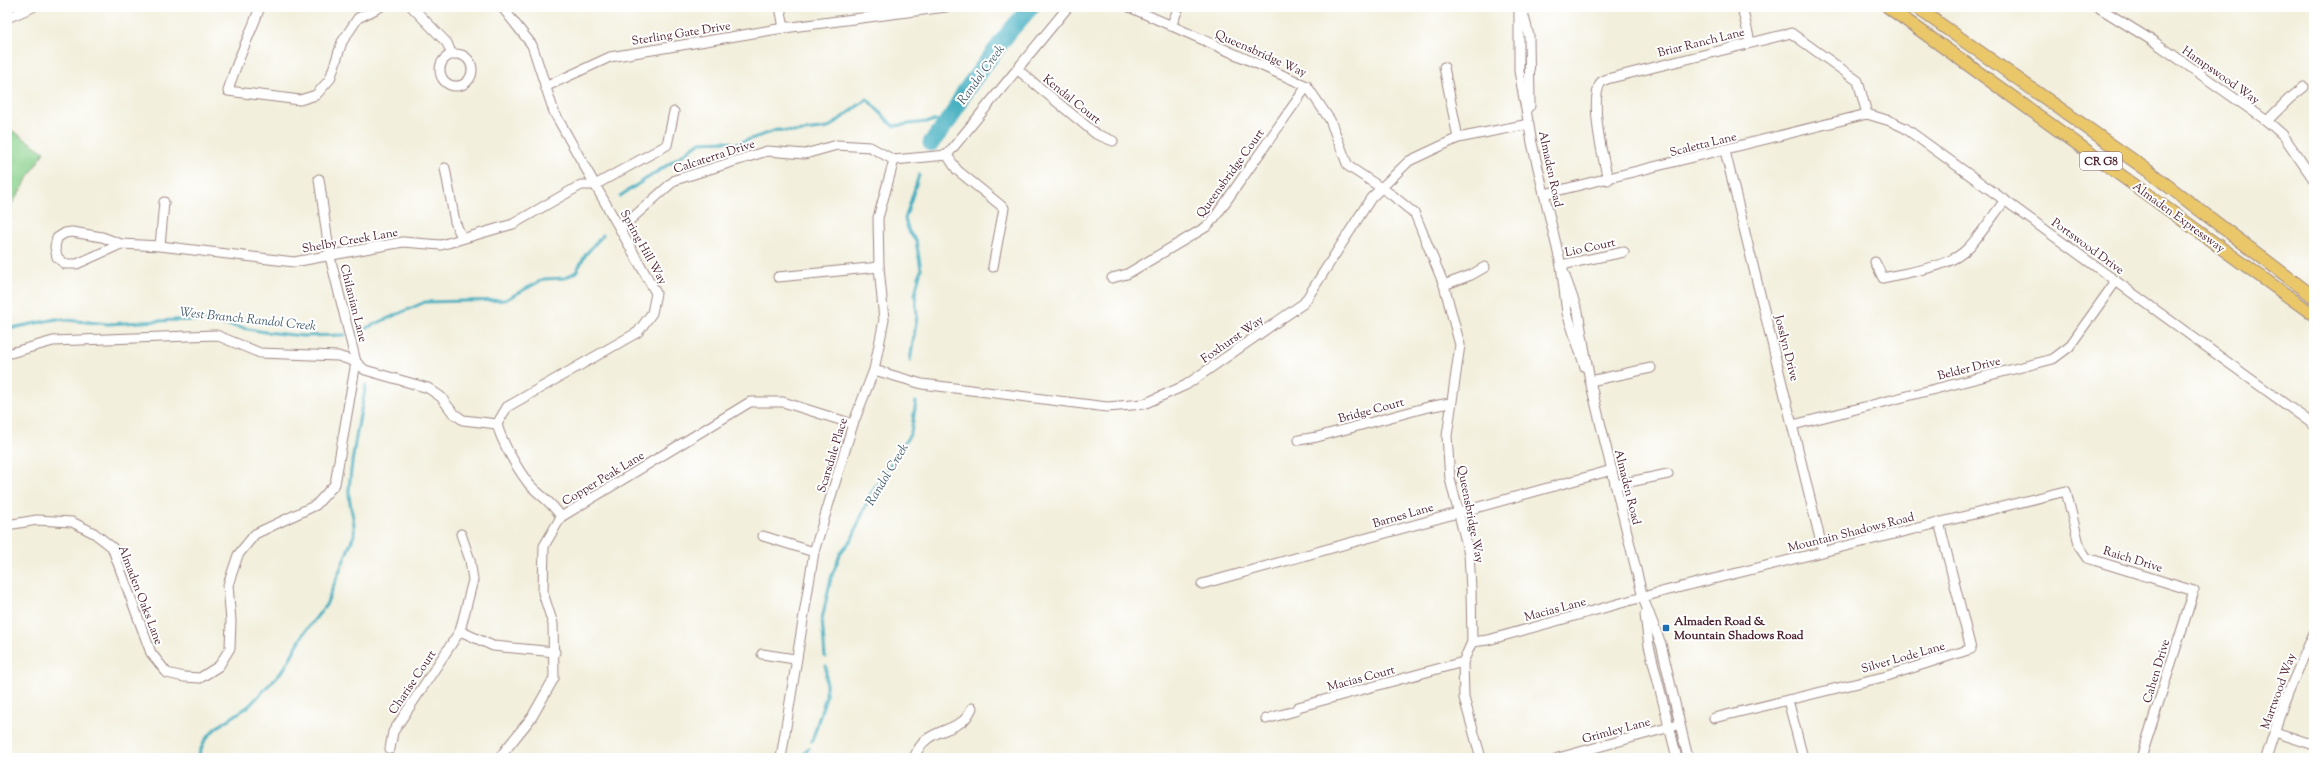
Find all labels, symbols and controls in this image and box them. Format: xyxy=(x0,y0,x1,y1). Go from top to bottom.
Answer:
street label: Sterling Gate Drive xyxy=(630,17,732,51)
street label: Briar Ranch Lane xyxy=(1656,23,1747,63)
street label: Queensbridge Way xyxy=(1212,26,1309,82)
water label: Randol Creek xyxy=(954,42,1010,109)
street label: Hampswood Way xyxy=(2178,42,2263,109)
street label: Kendal Court xyxy=(1038,71,1104,129)
street label: Queensbridge Court xyxy=(1192,125,1269,222)
street label: Scaletta Lane xyxy=(1668,128,1739,162)
street label: Almaden Road xyxy=(1533,130,1567,209)
street label: Calcaterra Drive xyxy=(671,135,758,179)
road number: CR G8 xyxy=(2080,152,2122,170)
street label: Almaden Expressway xyxy=(2128,178,2228,258)
street label: Spring Hill Way xyxy=(615,207,671,288)
street label: Portswood Drive xyxy=(2047,214,2128,280)
street label: Shelby Creek Lane xyxy=(301,224,400,258)
street label: Lio Court xyxy=(1563,234,1617,262)
street label: Chilanian Lane xyxy=(335,262,372,345)
water label: West Branch Randol Creek xyxy=(179,304,317,336)
street label: Foxhurst Way xyxy=(1197,311,1268,368)
street label: Josslyn Drive xyxy=(1769,312,1803,383)
street label: Belder Drive xyxy=(1936,352,2003,386)
street label: Bridge Court xyxy=(1336,394,1406,428)
street label: Scarsdale Place xyxy=(813,415,853,495)
water label: Randol Creek xyxy=(862,440,913,510)
street label: Copper Peak Lane xyxy=(559,447,649,511)
street label: Almaden Road xyxy=(1609,448,1645,527)
street label: Queensbridge Way xyxy=(1452,464,1488,564)
street label: Barnes Lane xyxy=(1371,499,1436,533)
street label: Mountain Shadows Road xyxy=(1786,509,1917,557)
street label: Raich Drive xyxy=(2101,542,2165,578)
street label: Almaden Oaks Lane xyxy=(113,543,167,648)
street label: Macias Lane xyxy=(1522,593,1589,627)
place label: Almaden Road & Mountain Shadows Road xyxy=(1673,613,1804,645)
marker: Almaden Road & Mountain Shadows Road xyxy=(1661,623,1671,633)
street label: Silver Lode Lane xyxy=(1859,637,1948,679)
street label: Cahen Drive xyxy=(2139,637,2175,706)
street label: Charise Court xyxy=(385,647,441,718)
street label: Martwood Way xyxy=(2257,651,2301,732)
street label: Macias Court xyxy=(1325,661,1397,697)
street label: Grimley Lane xyxy=(1580,713,1653,749)

